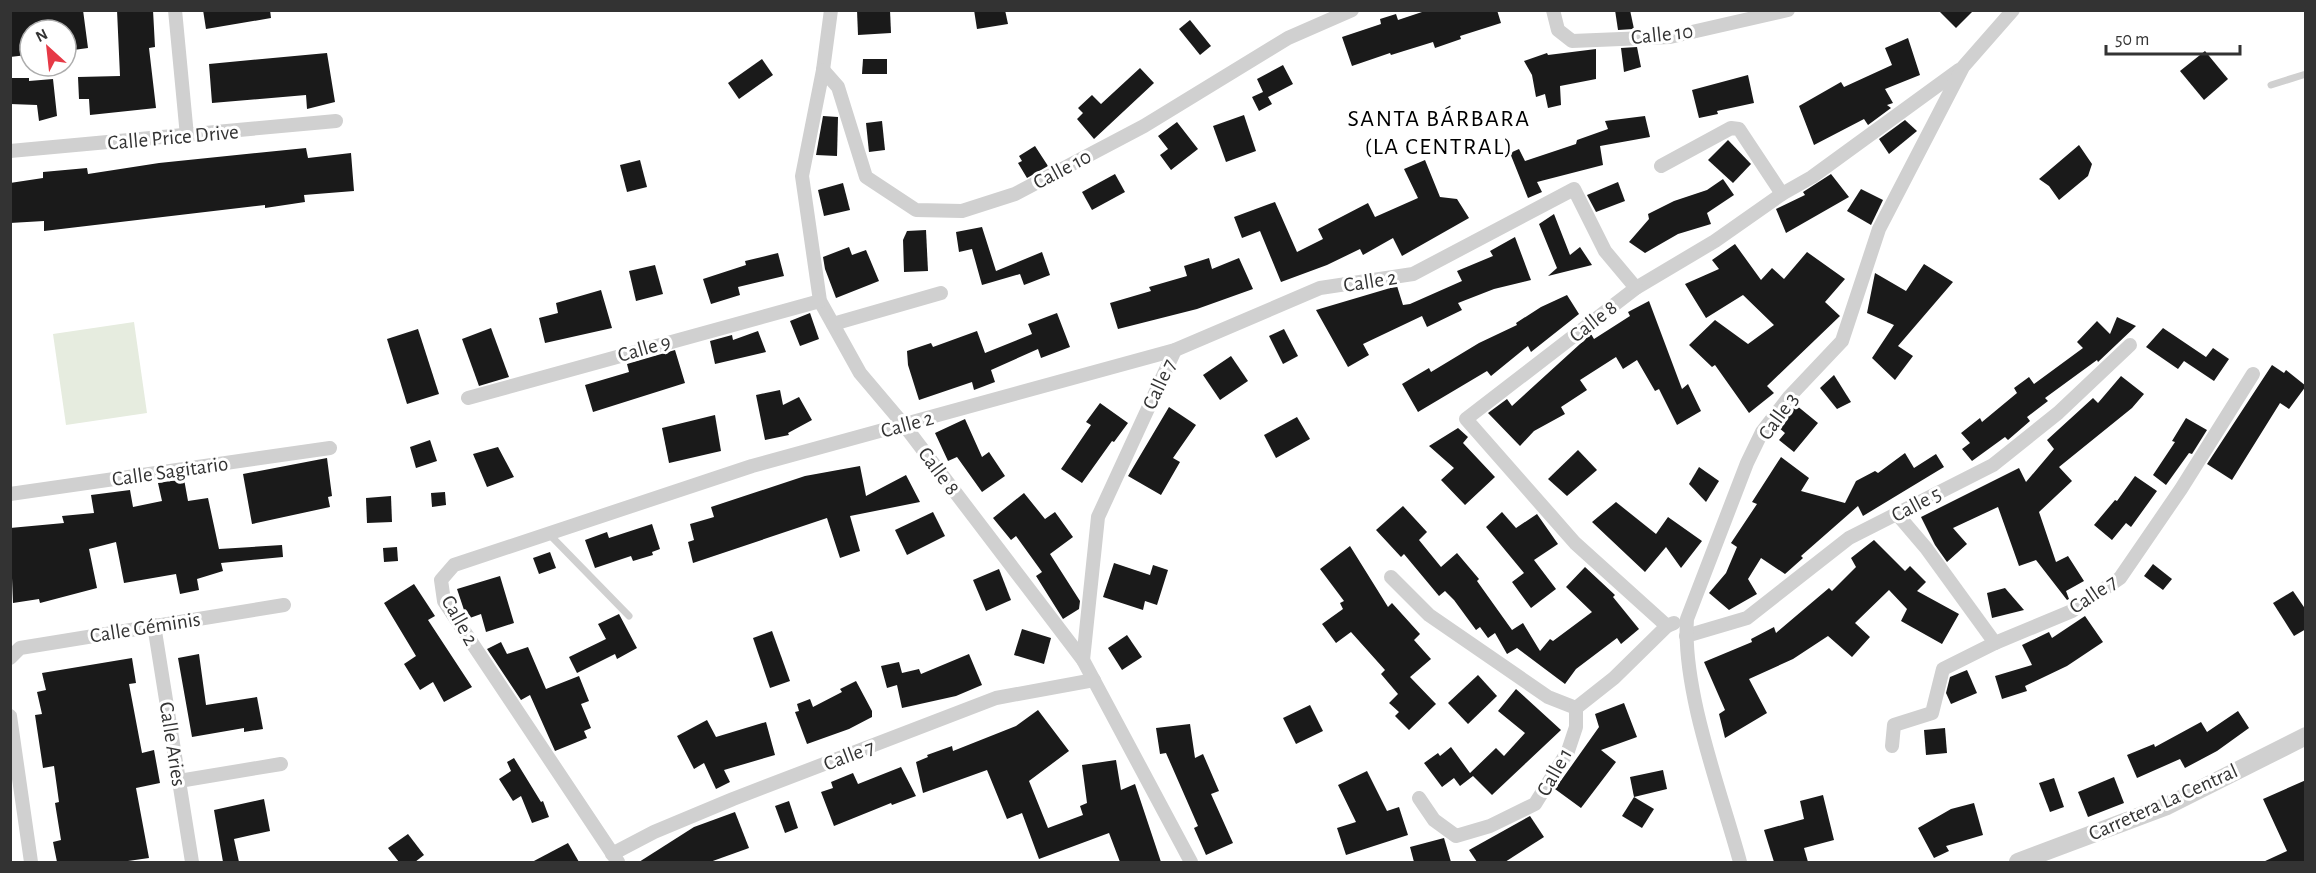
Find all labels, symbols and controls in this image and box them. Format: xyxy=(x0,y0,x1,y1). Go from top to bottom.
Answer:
north arrow xyxy=(18,18,78,78)
scale bar xyxy=(2106,18,2240,56)
street label: Calle 10 xyxy=(1630,21,1694,48)
text: N xyxy=(33,26,50,45)
text: 50 m xyxy=(2115,31,2149,49)
district label: SANTA BÁRBARA (LA CENTRAL) xyxy=(1347,105,1531,159)
street label: Calle Price Drive xyxy=(107,121,239,154)
street label: Calle 10 xyxy=(1030,146,1095,193)
street label: Calle 2 xyxy=(1342,267,1398,296)
street label: Calle 8 xyxy=(1566,296,1621,346)
street label: Calle 9 xyxy=(615,331,673,366)
street label: Calle 7 xyxy=(1139,356,1180,413)
street label: Calle 3 xyxy=(1754,389,1802,444)
street label: Calle 2 xyxy=(878,407,936,442)
street label: Calle 8 xyxy=(914,443,963,499)
street label: Calle Sagitario xyxy=(111,453,229,490)
street label: Calle 5 xyxy=(1888,483,1945,526)
street label: Calle 7 xyxy=(2065,571,2121,618)
street label: Calle 2 xyxy=(437,592,482,649)
street label: Calle Géminis xyxy=(88,608,202,647)
street label: Calle Aries xyxy=(155,700,190,788)
street label: Calle 7 xyxy=(821,736,878,775)
street label: Calle 1 xyxy=(1533,745,1576,800)
street label: Carretera La Central xyxy=(2086,760,2241,845)

